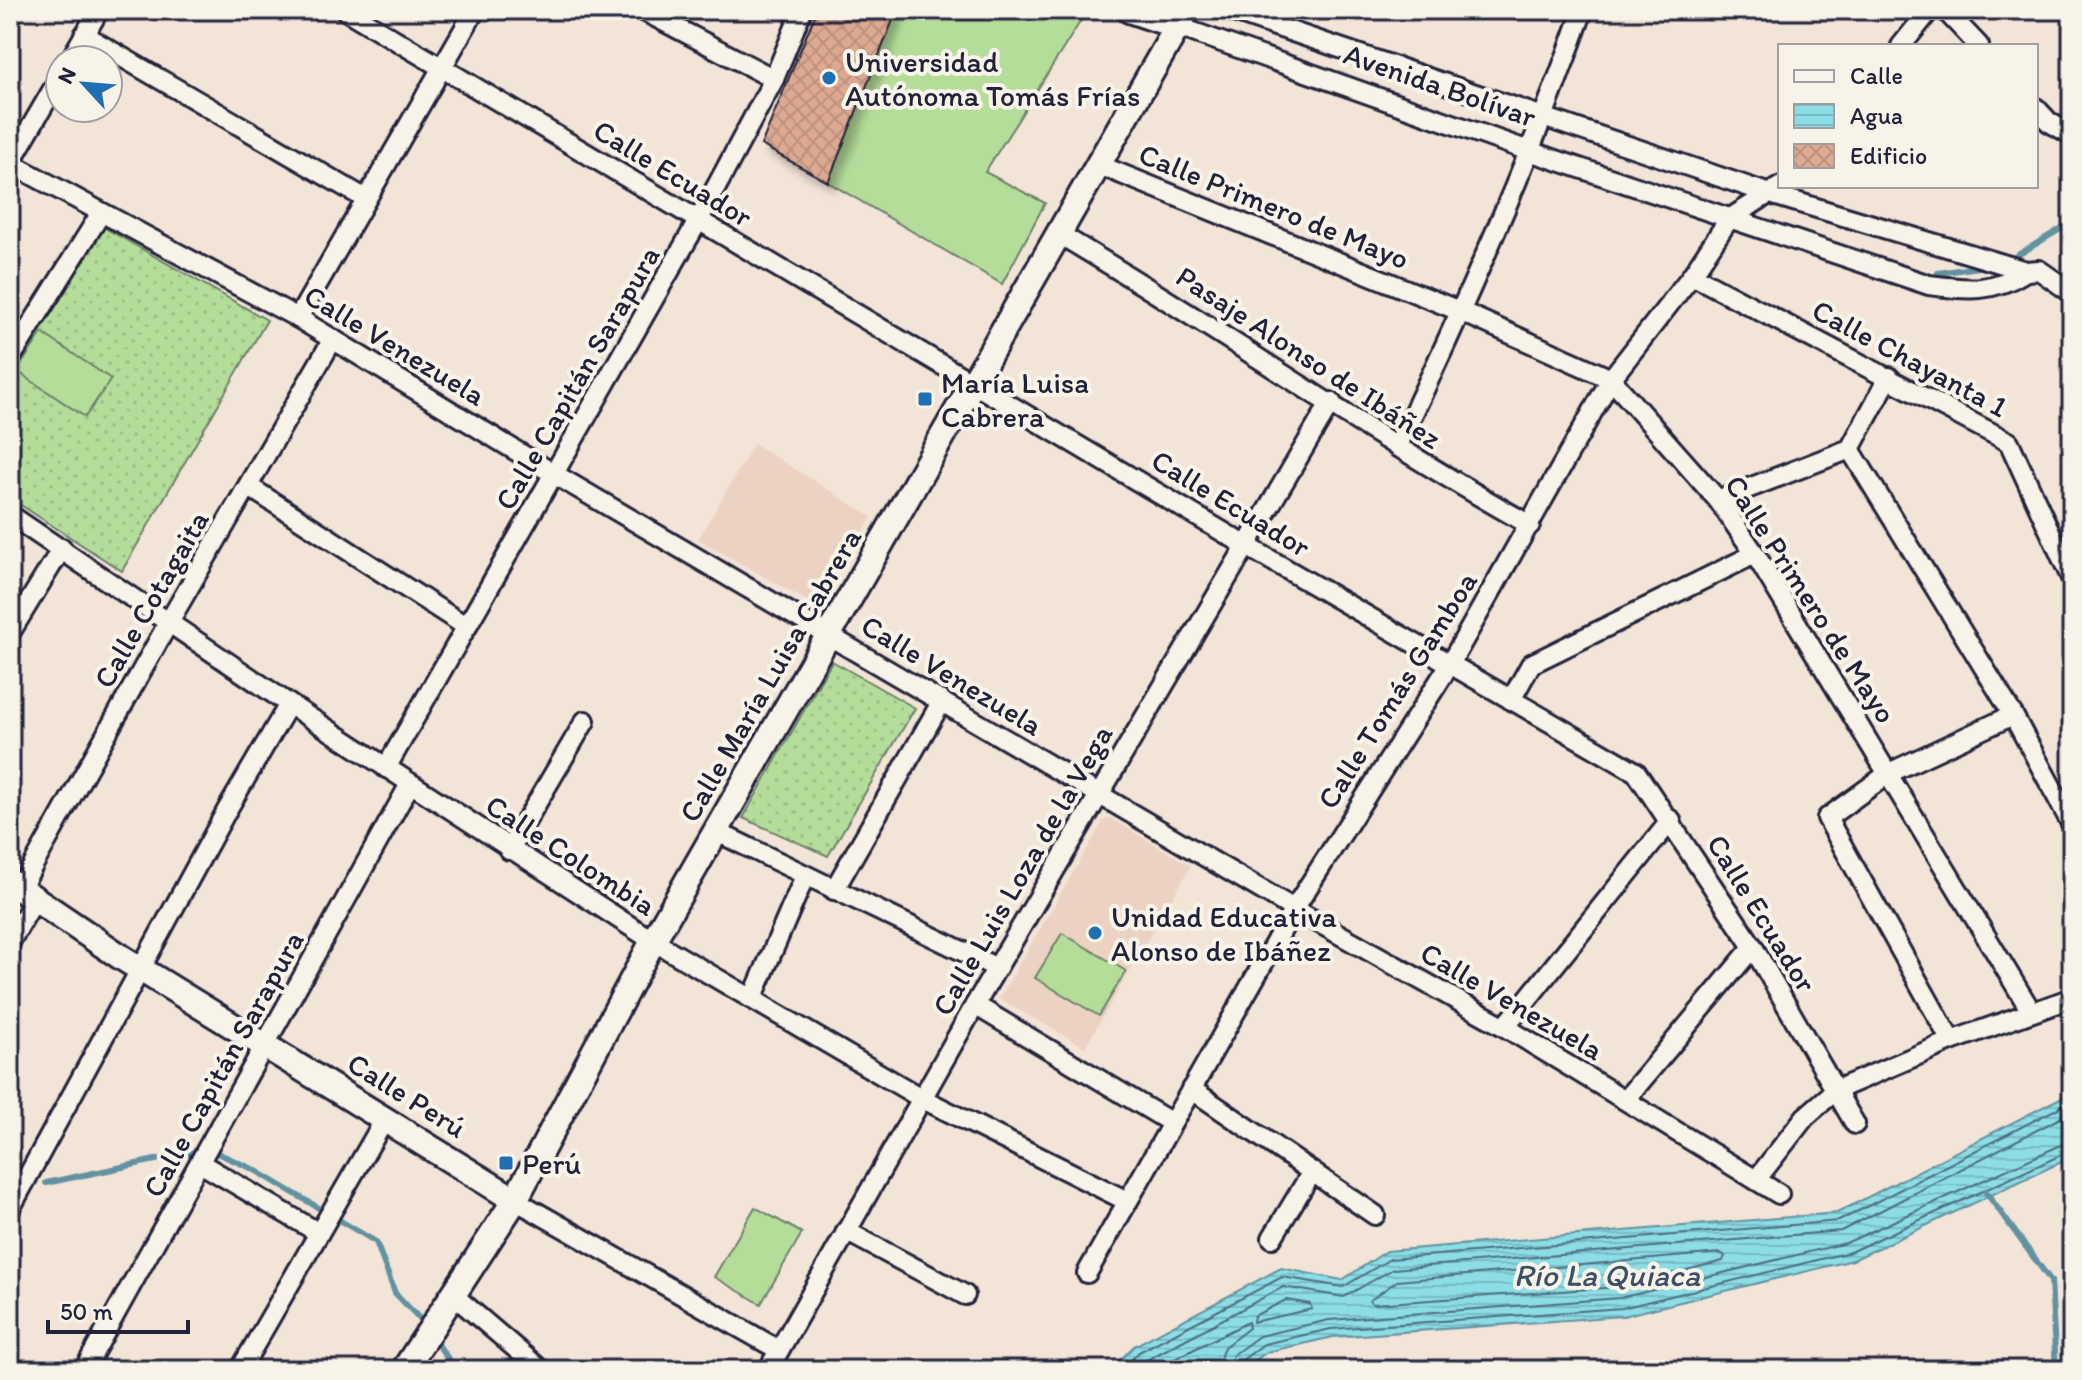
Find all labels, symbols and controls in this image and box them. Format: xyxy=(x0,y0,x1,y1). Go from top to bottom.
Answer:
street label: Avenida Bolívar xyxy=(1339,35,1541,135)
place label: Universidad Autónoma Tomás Frías xyxy=(845,43,1140,114)
north arrow xyxy=(44,44,124,124)
legend xyxy=(1778,44,2038,188)
text: Calle xyxy=(1850,61,1903,90)
text: N xyxy=(51,63,82,88)
marker: Universidad Autónoma Tomás Frías xyxy=(820,69,838,87)
text: Agua xyxy=(1850,101,1903,130)
street label: Calle Ecuador xyxy=(587,111,760,235)
street label: Calle Primero de Mayo xyxy=(1133,135,1415,277)
text: Edificio xyxy=(1850,141,1927,170)
street label: Calle Capitán Sarapura xyxy=(486,239,668,517)
street label: Pasaje Alonso de Ibáñez xyxy=(1169,257,1449,457)
street label: Calle Venezuela xyxy=(298,276,493,414)
street label: Calle Chayanta 1 xyxy=(1806,291,2014,425)
place label: María Luisa Cabrera xyxy=(941,364,1089,435)
marker: María Luisa Cabrera xyxy=(916,390,934,408)
street label: Calle Ecuador xyxy=(1145,441,1318,565)
street label: Calle Primero de Mayo xyxy=(1717,468,1905,730)
street label: Calle Cotagaita xyxy=(85,503,217,694)
street label: Calle María Luisa Cabrera xyxy=(671,521,869,828)
street label: Calle Tomás Gamboa xyxy=(1309,564,1485,816)
street label: Calle Venezuela xyxy=(855,606,1050,744)
street label: Calle Luis Loza de la Vega xyxy=(924,718,1121,1022)
street label: Calle Colombia xyxy=(479,786,663,924)
street label: Calle Ecuador xyxy=(1699,827,1825,999)
place label: Unidad Educativa Alonso de Ibáñez xyxy=(1111,898,1337,969)
street label: Calle Capitán Sarapura xyxy=(134,924,312,1204)
marker: Unidad Educativa Alonso de Ibáñez xyxy=(1086,924,1104,942)
street label: Calle Venezuela xyxy=(1414,934,1610,1068)
street label: Calle Perú xyxy=(341,1044,473,1146)
place label: Perú xyxy=(522,1145,581,1182)
marker: Perú xyxy=(497,1154,515,1172)
water label: Río La Quiaca xyxy=(1514,1256,1701,1294)
scale bar xyxy=(48,1284,188,1334)
text: 50 m xyxy=(60,1297,113,1326)

